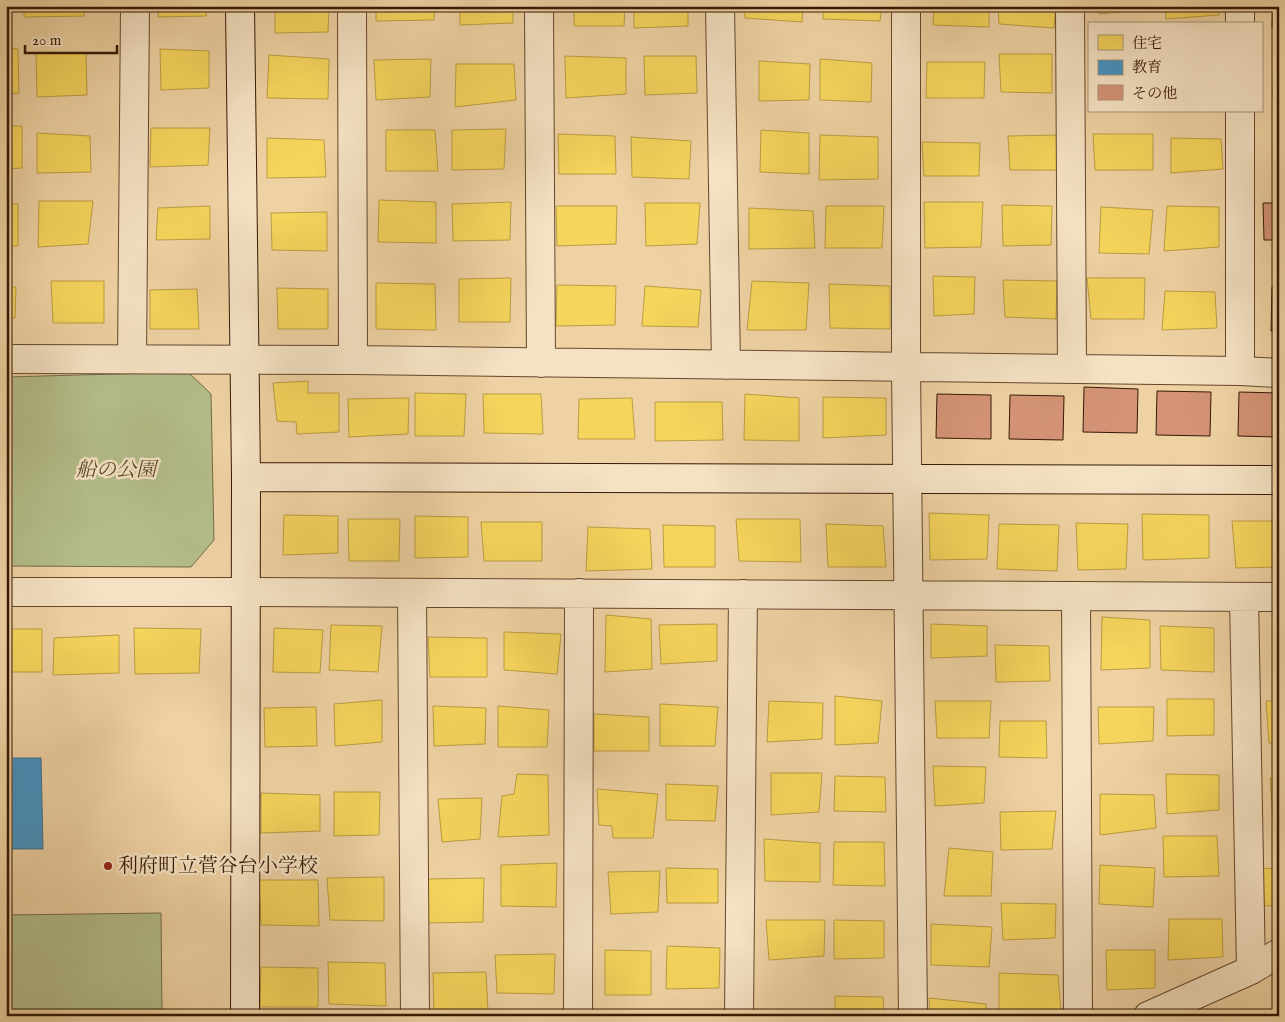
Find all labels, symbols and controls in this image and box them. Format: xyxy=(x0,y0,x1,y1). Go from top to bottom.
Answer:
scale bar xyxy=(25,22,118,54)
legend xyxy=(1088,22,1262,112)
text: 20 m xyxy=(32,31,62,50)
text: 住宅 xyxy=(1132,34,1162,53)
text: 教育 xyxy=(1132,58,1162,77)
text: その他 xyxy=(1132,84,1177,103)
park label: 船の公園 xyxy=(76,458,159,483)
place label: 利府町立菅谷台小学校 xyxy=(118,854,318,879)
marker: 利府町立菅谷台小学校 xyxy=(102,860,114,872)

